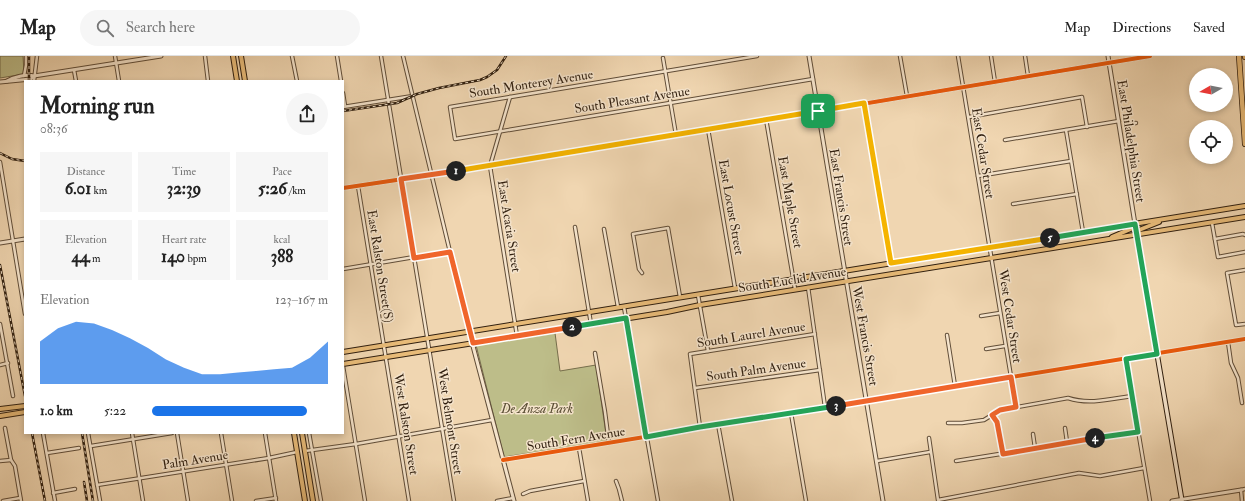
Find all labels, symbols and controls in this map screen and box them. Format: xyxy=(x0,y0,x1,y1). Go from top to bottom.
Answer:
search box xyxy=(80,10,360,46)
text: Map xyxy=(20,16,56,40)
icon: search xyxy=(94,17,116,39)
text: Search here xyxy=(126,18,195,37)
text: Map xyxy=(1064,19,1090,36)
text: Directions xyxy=(1112,19,1171,36)
text: Saved xyxy=(1193,19,1225,36)
street label: South Monterey Avenue xyxy=(468,66,595,103)
north arrow xyxy=(1189,68,1233,112)
map controls xyxy=(1189,68,1233,164)
street label: East Philadelphia Street xyxy=(1112,79,1149,204)
street label: South Pleasant Avenue xyxy=(573,83,692,117)
text: Morning run xyxy=(40,92,155,120)
button: share xyxy=(286,93,328,135)
pin xyxy=(801,94,835,128)
icon: arrive xyxy=(807,100,829,122)
street label: East Cedar Street xyxy=(968,107,998,200)
button: locate xyxy=(1189,120,1233,164)
text: 08:36 xyxy=(40,121,68,137)
street label: East Francis Street xyxy=(825,147,857,247)
street label: East Maple Street xyxy=(773,155,806,250)
street label: East Locust Street xyxy=(715,158,747,256)
pin: 1 xyxy=(446,161,466,181)
text: 1 xyxy=(454,164,458,177)
text: Distance xyxy=(67,165,105,178)
text: Time xyxy=(172,165,196,178)
text: Pace xyxy=(272,165,292,178)
text: 6.01 xyxy=(65,178,91,199)
text: 32:39 xyxy=(167,178,201,199)
text: 5:26 xyxy=(258,178,287,199)
street label: East Acacia Street xyxy=(494,179,524,273)
text: km xyxy=(91,184,107,197)
text: /km xyxy=(287,184,306,197)
street label: East Ralston Street(S) xyxy=(363,209,397,324)
pin: 5 xyxy=(1040,228,1060,248)
text: 5 xyxy=(1048,231,1052,244)
text: Elevation xyxy=(65,233,107,246)
text: Heart rate xyxy=(162,233,206,246)
text: kcal xyxy=(274,233,290,246)
text: 44 xyxy=(71,246,90,267)
text: 140 xyxy=(161,246,185,267)
text: 388 xyxy=(271,246,293,267)
text: m xyxy=(90,252,101,265)
text: bpm xyxy=(185,252,207,265)
street label: South Euclid Avenue xyxy=(737,263,848,296)
street label: West Cedar Street xyxy=(995,267,1025,364)
street label: West Francis Street xyxy=(848,284,882,387)
text: Elevation xyxy=(40,292,90,308)
text: 123–167 m xyxy=(275,292,328,308)
pin: 2 xyxy=(562,317,582,337)
street label: South Laurel Avenue xyxy=(696,318,807,351)
text: 2 xyxy=(569,320,575,333)
street label: South Palm Avenue xyxy=(705,355,808,385)
street label: West Belmont Street xyxy=(434,366,466,475)
street label: West Ralston Street xyxy=(390,371,422,476)
pin: 3 xyxy=(826,396,846,416)
text: 3 xyxy=(834,399,838,412)
park label: De Anza Park xyxy=(500,401,573,417)
text: 1.0 km xyxy=(40,403,73,419)
text: 5:22 xyxy=(104,403,126,419)
street label: South Fern Avenue xyxy=(526,423,627,455)
pin: 4 xyxy=(1085,428,1105,448)
text: 4 xyxy=(1092,431,1098,444)
street label: Palm Avenue xyxy=(161,447,230,473)

